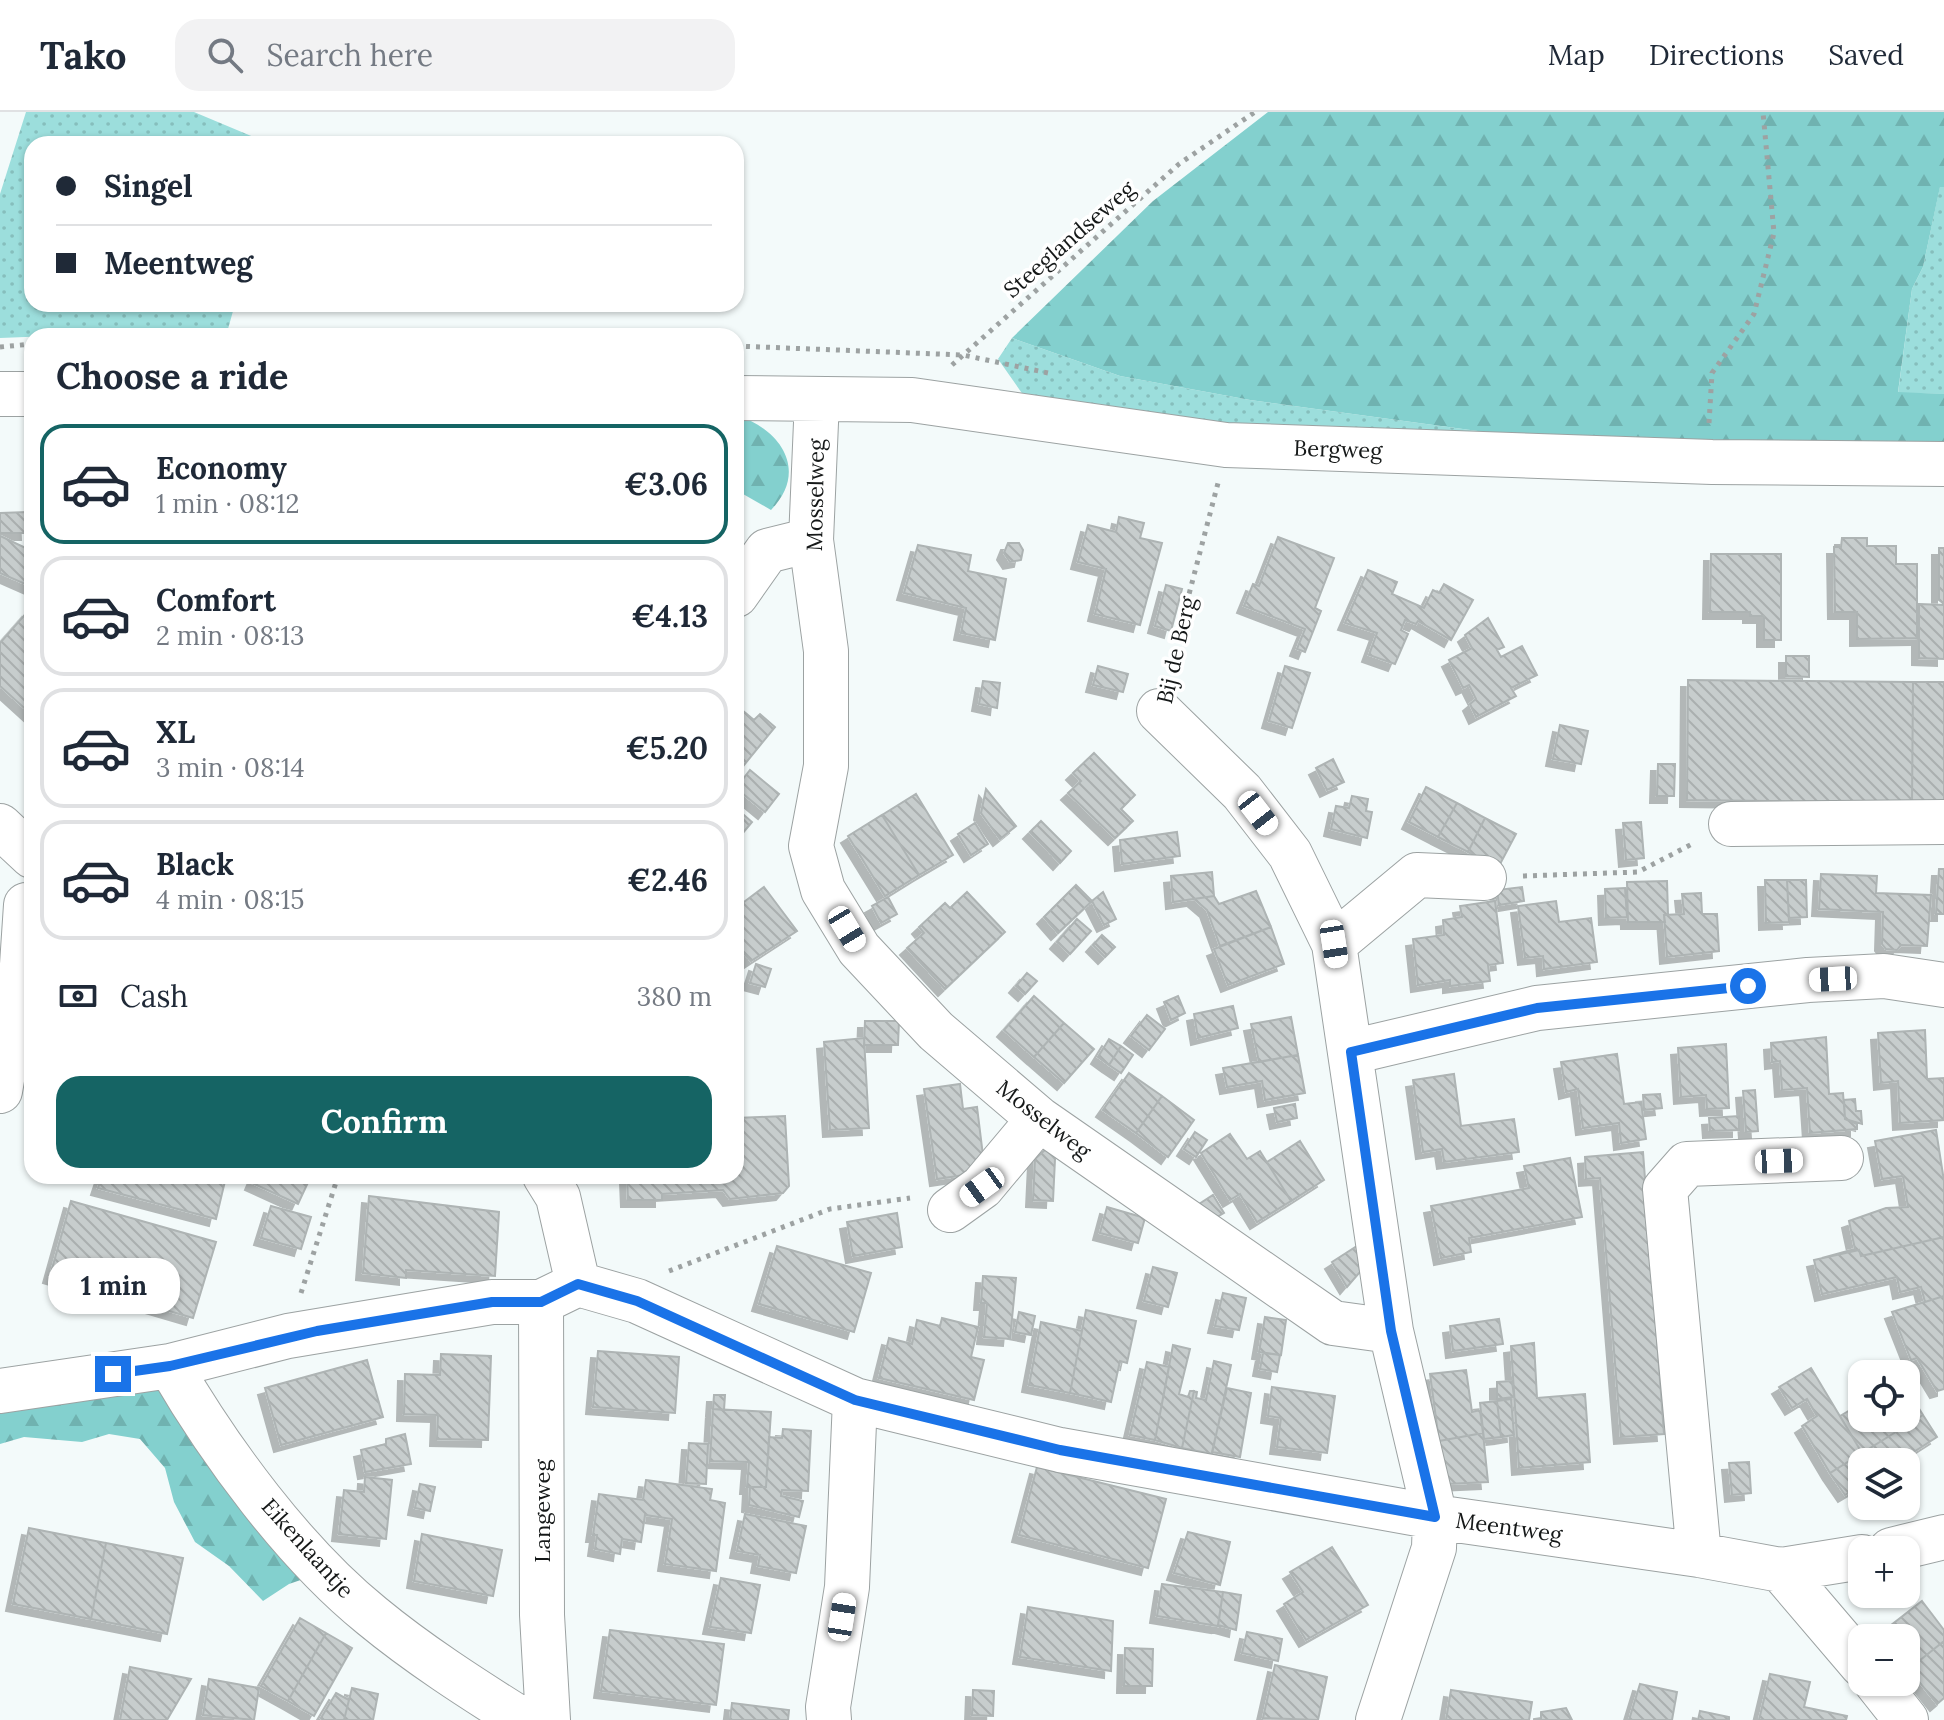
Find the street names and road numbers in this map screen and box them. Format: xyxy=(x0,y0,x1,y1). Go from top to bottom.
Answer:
street label: Steeglandseweg xyxy=(998,174,1141,304)
street label: Bergweg xyxy=(1293,433,1384,465)
street label: Mosselweg xyxy=(800,438,830,552)
street label: Bij de Berg xyxy=(1150,593,1202,706)
street label: Mosselweg xyxy=(991,1073,1098,1165)
street label: Langeweg xyxy=(528,1459,556,1563)
street label: Eikenlaantje xyxy=(256,1492,360,1604)
street label: Meentweg xyxy=(1454,1506,1565,1548)

